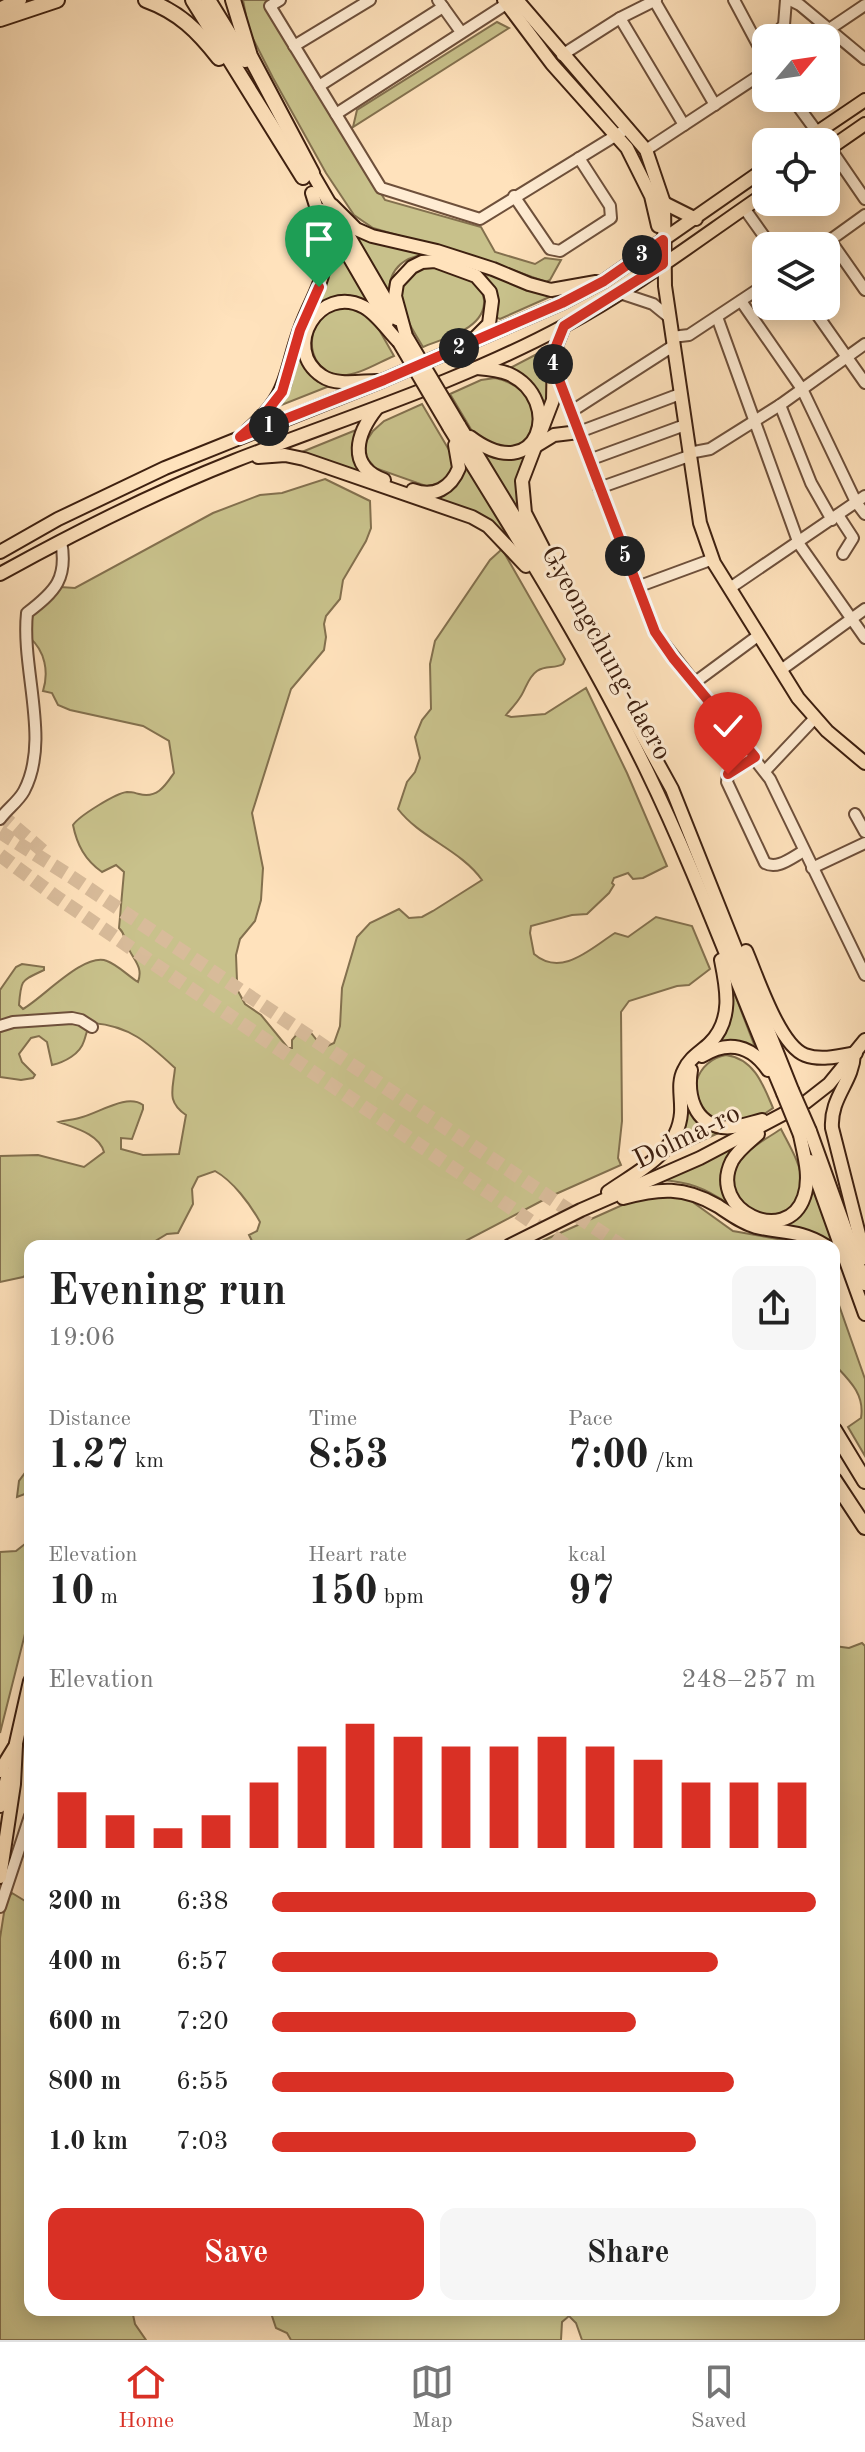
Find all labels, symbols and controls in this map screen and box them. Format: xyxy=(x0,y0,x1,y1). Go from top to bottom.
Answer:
north arrow xyxy=(752,24,840,112)
map controls xyxy=(752,24,840,320)
button: locate xyxy=(752,128,840,216)
pin xyxy=(285,205,353,287)
icon: arrive xyxy=(297,217,341,261)
button: layers xyxy=(752,232,840,320)
pin: 3 xyxy=(622,235,662,275)
text: 3 xyxy=(636,244,648,266)
pin: 2 xyxy=(439,328,479,368)
text: 2 xyxy=(453,337,465,359)
pin: 4 xyxy=(533,344,573,384)
text: 4 xyxy=(547,353,559,375)
pin: 1 xyxy=(249,406,289,446)
text: 1 xyxy=(263,415,275,437)
pin: 5 xyxy=(605,536,645,576)
street label: Gyeongchung-daero xyxy=(535,542,676,765)
text: 5 xyxy=(619,545,631,567)
pin xyxy=(694,692,762,774)
icon: check xyxy=(706,704,750,748)
street label: Dolma-ro xyxy=(629,1100,745,1176)
button: share xyxy=(732,1266,816,1350)
text: Evening run xyxy=(48,1270,286,1314)
text: 19:06 xyxy=(48,1325,116,1351)
text: Distance xyxy=(48,1408,131,1430)
text: Time xyxy=(308,1408,357,1430)
text: Pace xyxy=(568,1408,613,1430)
text: 1.27 xyxy=(48,1437,129,1477)
text: 8:53 xyxy=(308,1437,389,1477)
text: 7:00 xyxy=(568,1437,649,1477)
text: km xyxy=(129,1450,164,1472)
text: /km xyxy=(649,1450,694,1472)
text: Elevation xyxy=(48,1544,138,1566)
text: Heart rate xyxy=(308,1544,407,1566)
text: kcal xyxy=(568,1544,606,1566)
text: 10 xyxy=(48,1573,94,1613)
text: 150 xyxy=(308,1573,378,1613)
text: 97 xyxy=(568,1573,614,1613)
text: m xyxy=(94,1586,118,1608)
text: bpm xyxy=(378,1586,424,1608)
text: Elevation xyxy=(48,1667,154,1693)
text: 248–257 m xyxy=(681,1667,816,1693)
text: 200 m xyxy=(48,1889,121,1915)
text: 6:38 xyxy=(176,1889,229,1915)
text: 400 m xyxy=(48,1949,121,1975)
text: 6:57 xyxy=(176,1949,229,1975)
text: 600 m xyxy=(48,2009,121,2035)
text: 7:20 xyxy=(176,2009,229,2035)
text: 800 m xyxy=(48,2069,121,2095)
text: 6:55 xyxy=(176,2069,229,2095)
text: 1.0 km xyxy=(48,2129,128,2155)
text: 7:03 xyxy=(176,2129,229,2155)
button: Save xyxy=(48,2208,424,2300)
button: Share xyxy=(440,2208,816,2300)
tab: Home xyxy=(118,2360,174,2435)
tab: Map xyxy=(410,2360,454,2435)
tab: Saved xyxy=(691,2360,747,2435)

